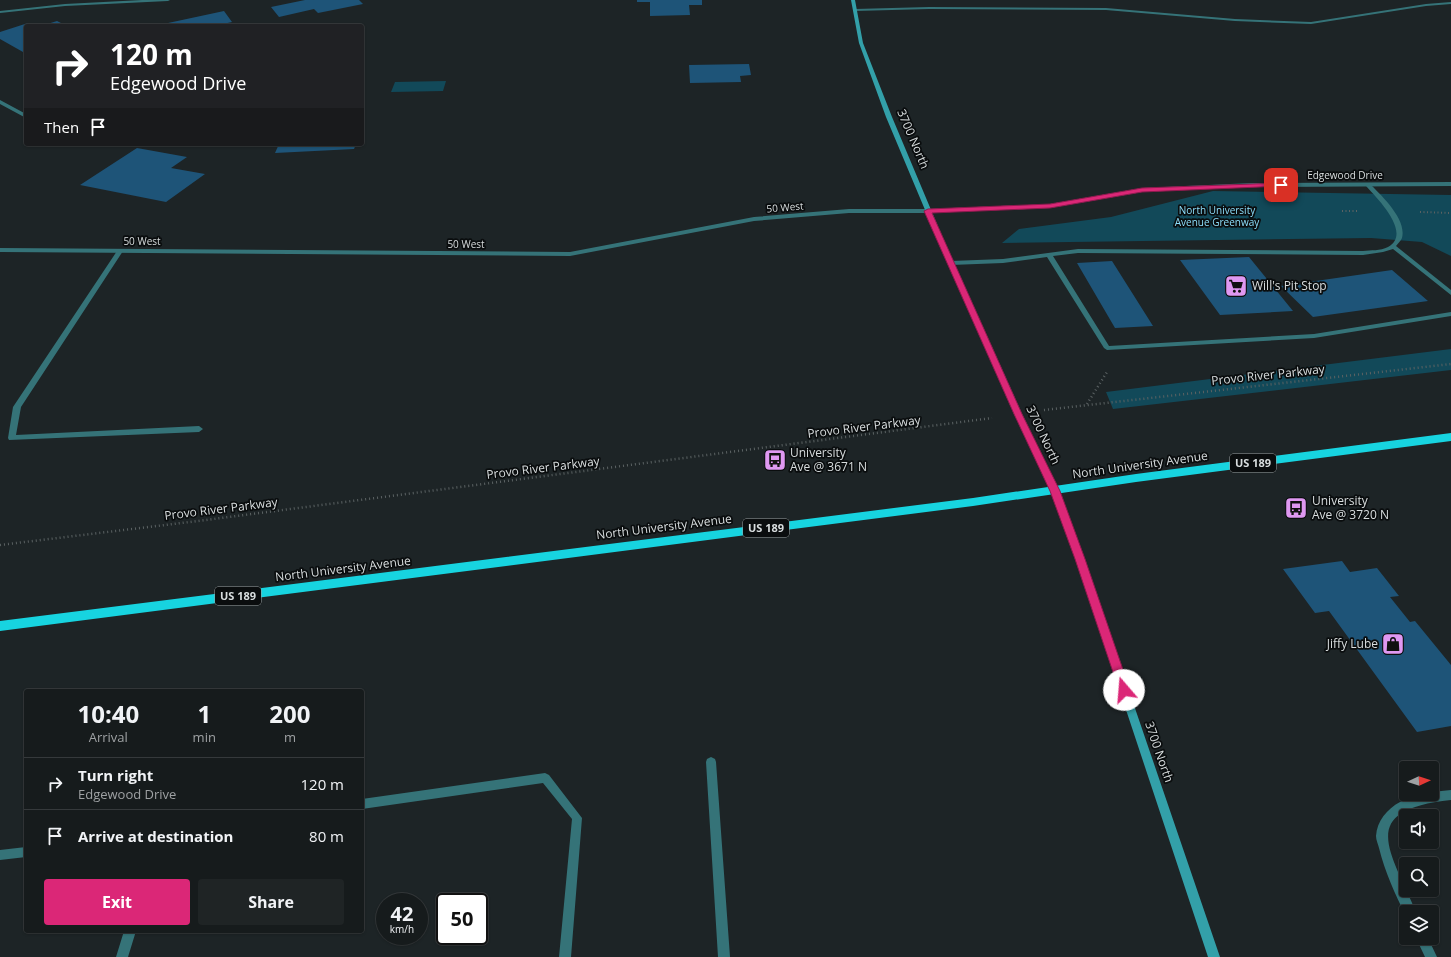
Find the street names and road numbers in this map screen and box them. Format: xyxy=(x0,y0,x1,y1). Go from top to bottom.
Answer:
street label: 3700 North xyxy=(893,106,934,171)
street label: Edgewood Drive xyxy=(1307,168,1383,182)
street label: 50 West xyxy=(766,198,805,216)
street label: 50 West xyxy=(123,234,161,248)
street label: 50 West xyxy=(447,237,485,251)
street label: Provo River Parkway xyxy=(1210,360,1326,389)
street label: 3700 North xyxy=(1022,402,1065,467)
street label: Provo River Parkway xyxy=(806,411,922,442)
street label: North University Avenue xyxy=(1071,447,1209,482)
street label: Provo River Parkway xyxy=(485,452,601,483)
road number: US 189 xyxy=(1230,454,1276,472)
street label: Provo River Parkway xyxy=(163,493,279,524)
street label: North University Avenue xyxy=(595,510,733,543)
road number: US 189 xyxy=(743,519,789,537)
street label: North University Avenue xyxy=(274,552,412,585)
road number: US 189 xyxy=(215,587,261,605)
street label: 3700 North xyxy=(1141,719,1178,785)

